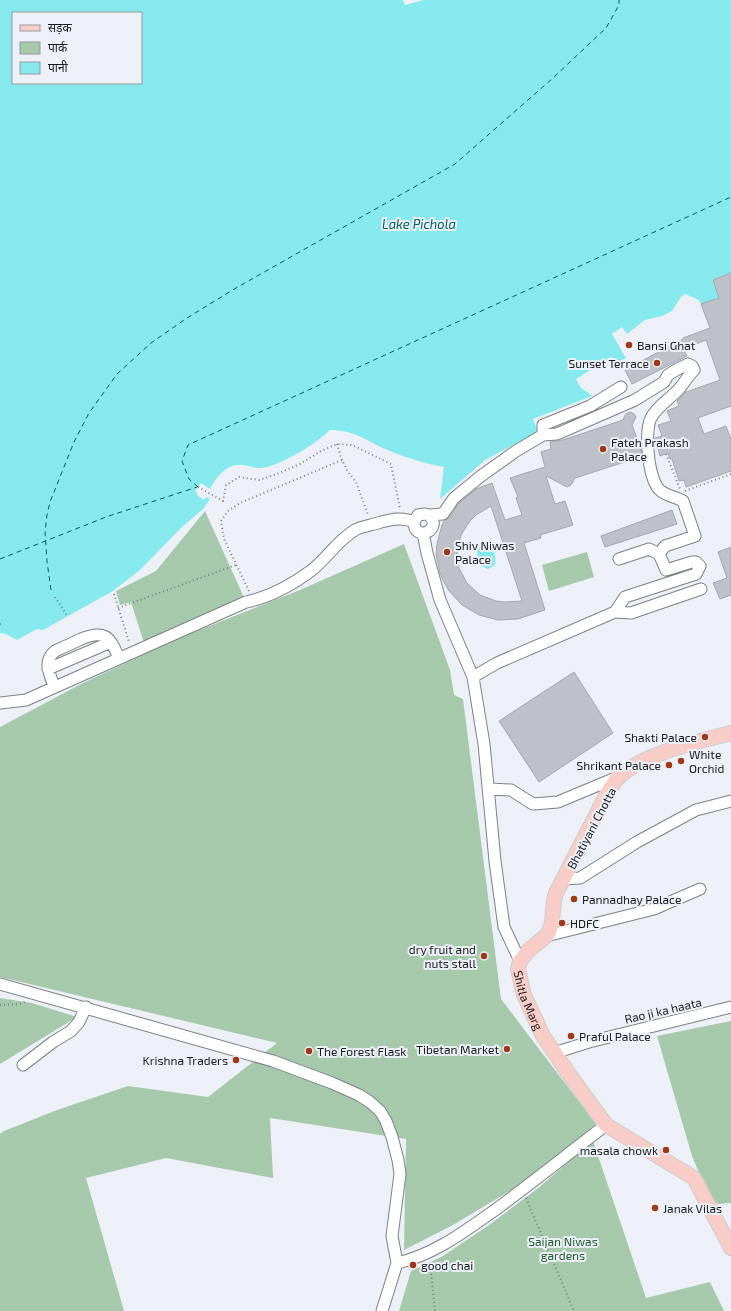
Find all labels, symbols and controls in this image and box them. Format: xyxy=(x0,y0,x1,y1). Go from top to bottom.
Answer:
legend xyxy=(12,12,142,84)
text: सड़क xyxy=(48,20,73,35)
text: पार्क xyxy=(48,40,68,54)
text: पानी xyxy=(48,60,69,74)
water label: Lake Pichola xyxy=(382,216,456,232)
place label: Bansi Ghat xyxy=(637,338,696,352)
marker: Bansi Ghat xyxy=(624,340,634,350)
place label: Sunset Terrace xyxy=(568,356,649,370)
marker: Sunset Terrace xyxy=(652,358,662,368)
place label: Fateh Prakash Palace xyxy=(611,435,689,463)
marker: Fateh Prakash Palace xyxy=(598,444,608,454)
place label: Shiv Niwas Palace xyxy=(455,538,514,566)
marker: Shiv Niwas Palace xyxy=(442,547,452,557)
place label: Shakti Palace xyxy=(624,730,697,744)
marker: Shakti Palace xyxy=(700,732,710,742)
place label: White Orchid xyxy=(689,747,724,775)
marker: White Orchid xyxy=(676,756,686,766)
place label: Shrikant Palace xyxy=(577,758,661,772)
marker: Shrikant Palace xyxy=(664,760,674,770)
street label: Bhatiyani Chotta xyxy=(564,785,618,871)
place label: Pannadhay Palace xyxy=(582,892,681,906)
marker: Pannadhay Palace xyxy=(569,894,579,904)
place label: HDFC xyxy=(570,916,599,930)
marker: HDFC xyxy=(557,918,567,928)
place label: dry fruit and nuts stall xyxy=(409,942,476,970)
marker: dry fruit and nuts stall xyxy=(479,951,489,961)
street label: Shitla Marg xyxy=(512,969,546,1032)
street label: Rao ji ka haata xyxy=(623,994,703,1027)
place label: Praful Palace xyxy=(579,1029,651,1043)
marker: Praful Palace xyxy=(566,1031,576,1041)
place label: Tibetan Market xyxy=(416,1042,499,1056)
place label: The Forest Flask xyxy=(317,1044,406,1058)
marker: Tibetan Market xyxy=(502,1044,512,1054)
marker: The Forest Flask xyxy=(304,1046,314,1056)
place label: Krishna Traders xyxy=(143,1053,228,1067)
marker: Krishna Traders xyxy=(231,1055,241,1065)
place label: masala chowk xyxy=(580,1143,658,1157)
marker: masala chowk xyxy=(661,1145,671,1155)
place label: Janak Vilas xyxy=(663,1201,722,1215)
marker: Janak Vilas xyxy=(650,1203,660,1213)
park label: Saijan Niwas gardens xyxy=(528,1234,598,1262)
place label: good chai xyxy=(421,1258,473,1272)
marker: good chai xyxy=(408,1260,418,1270)

